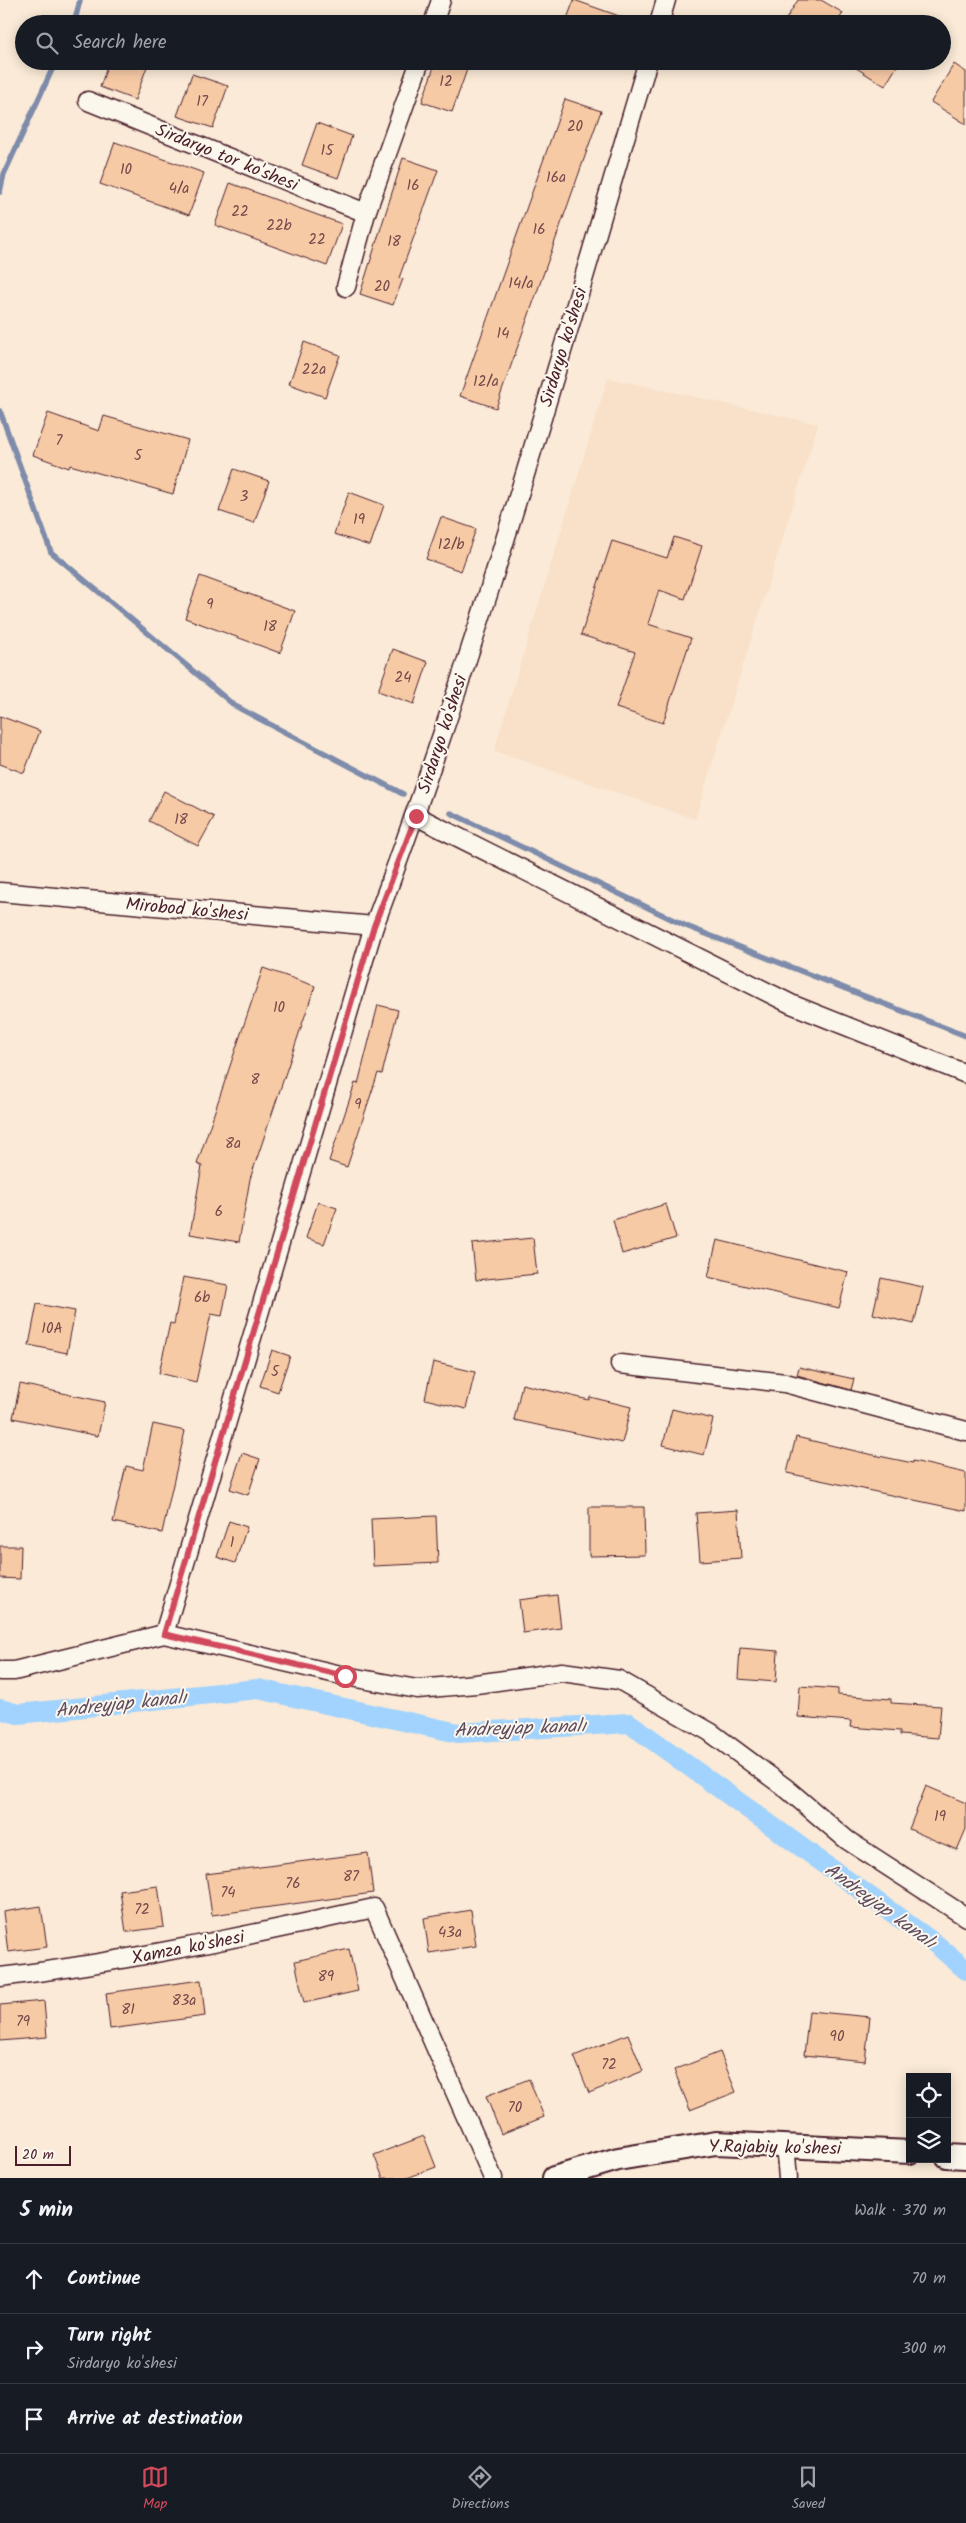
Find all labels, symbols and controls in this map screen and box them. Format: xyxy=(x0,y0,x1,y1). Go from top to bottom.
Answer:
search box xyxy=(15,15,951,70)
text: Search here xyxy=(73,28,167,58)
icon: search xyxy=(33,29,61,57)
house number: 12 xyxy=(439,70,453,94)
house number: 17 xyxy=(196,90,209,114)
house number: 20 xyxy=(567,115,584,139)
street label: Sirdaryo tor ko'shesi xyxy=(151,116,303,201)
house number: 15 xyxy=(321,139,334,163)
house number: 10 xyxy=(120,158,133,182)
house number: 16a xyxy=(546,166,566,190)
house number: 16 xyxy=(406,174,420,198)
house number: 4/a xyxy=(169,177,189,201)
house number: 22 xyxy=(231,200,249,224)
house number: 22b xyxy=(266,214,292,238)
house number: 16 xyxy=(532,218,546,242)
house number: 22 xyxy=(308,228,326,252)
house number: 18 xyxy=(387,230,402,254)
house number: 14/a xyxy=(508,272,534,296)
house number: 20 xyxy=(374,275,391,299)
street label: Sirdaryo ko'shesi xyxy=(533,283,597,411)
house number: 14 xyxy=(497,322,509,346)
house number: 22a xyxy=(302,358,326,382)
house number: 12/a xyxy=(473,370,499,394)
house number: 7 xyxy=(56,429,64,453)
house number: 5 xyxy=(134,444,143,468)
house number: 3 xyxy=(240,485,249,509)
house number: 19 xyxy=(353,508,366,532)
house number: 12/b xyxy=(438,533,464,557)
house number: 9 xyxy=(206,593,214,617)
house number: 18 xyxy=(263,615,278,639)
house number: 24 xyxy=(395,666,411,690)
street label: Sirdaryo ko'shesi xyxy=(411,671,477,798)
route end xyxy=(405,805,428,828)
house number: 18 xyxy=(174,808,189,832)
street label: Mirobod ko'shesi xyxy=(124,891,250,930)
house number: 10 xyxy=(273,996,286,1020)
house number: 8 xyxy=(250,1068,260,1092)
house number: 9 xyxy=(354,1093,362,1117)
house number: 8a xyxy=(225,1132,241,1156)
house number: 6 xyxy=(215,1200,223,1224)
house number: 6b xyxy=(194,1286,210,1310)
house number: 10A xyxy=(41,1317,63,1341)
house number: 5 xyxy=(271,1360,280,1384)
house number: 1 xyxy=(230,1531,235,1555)
route start xyxy=(334,1665,357,1688)
water label: Andreyjap kanalı xyxy=(54,1683,190,1727)
water label: Andreyjap kanalı xyxy=(454,1712,589,1746)
house number: 19 xyxy=(934,1805,947,1829)
water label: Andreyjap kanalı xyxy=(818,1856,944,1959)
house number: 87 xyxy=(343,1865,360,1889)
house number: 76 xyxy=(285,1872,301,1896)
house number: 74 xyxy=(220,1881,236,1905)
house number: 72 xyxy=(134,1898,150,1922)
house number: 43a xyxy=(438,1921,462,1945)
street label: Xamza ko'shesi xyxy=(129,1923,248,1974)
house number: 89 xyxy=(318,1965,335,1989)
house number: 83a xyxy=(172,1989,196,2013)
house number: 81 xyxy=(121,1998,135,2022)
house number: 79 xyxy=(16,2010,31,2034)
house number: 90 xyxy=(830,2025,845,2049)
house number: 72 xyxy=(601,2053,617,2077)
map controls xyxy=(906,2073,951,2163)
button: locate xyxy=(906,2073,951,2118)
house number: 70 xyxy=(508,2096,523,2120)
button: layers xyxy=(906,2118,951,2163)
street label: Y.Rajabiy ko'shesi xyxy=(708,2133,842,2164)
scale bar xyxy=(15,2143,71,2166)
text: 20 m xyxy=(22,2144,54,2166)
text: 5 min xyxy=(20,2194,73,2227)
text: Walk · 370 m xyxy=(854,2198,946,2223)
text: Continue xyxy=(67,2264,140,2294)
icon: ahead xyxy=(20,2265,48,2293)
text: 70 m xyxy=(911,2266,946,2291)
text: Turn right xyxy=(67,2321,152,2351)
icon: right xyxy=(20,2335,48,2363)
text: 300 m xyxy=(902,2336,946,2361)
text: Sirdaryo ko'shesi xyxy=(67,2351,177,2376)
text: Arrive at destination xyxy=(67,2404,243,2434)
icon: arrive xyxy=(20,2405,48,2433)
tab: Map xyxy=(141,2463,169,2515)
tab: Directions xyxy=(451,2463,509,2515)
tab: Saved xyxy=(792,2463,825,2515)

